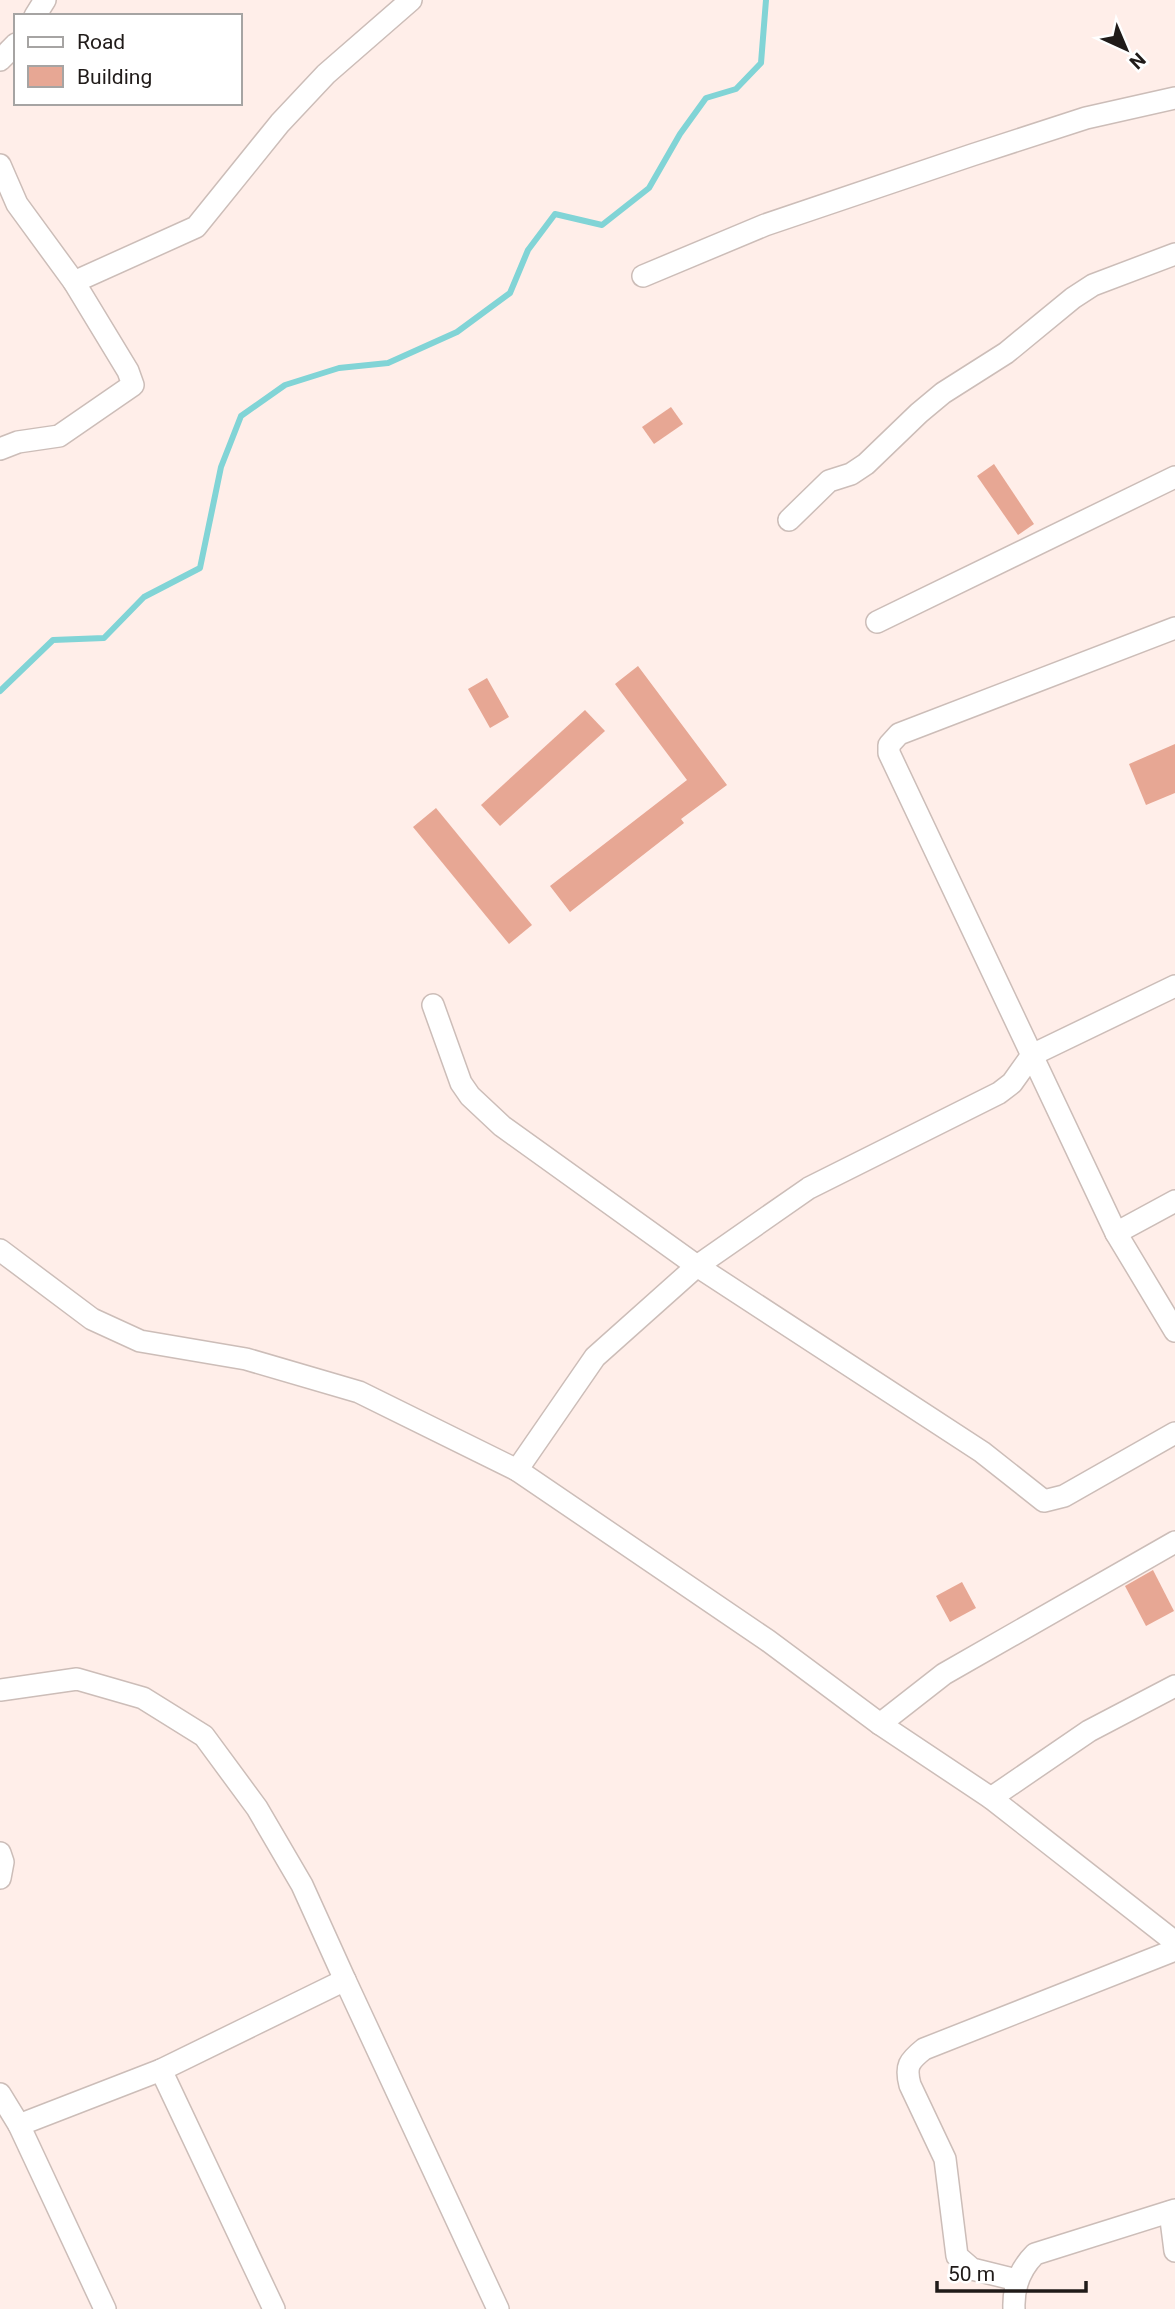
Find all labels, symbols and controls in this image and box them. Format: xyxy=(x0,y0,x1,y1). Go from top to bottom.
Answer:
legend xyxy=(14,14,242,105)
north arrow xyxy=(1091,14,1161,84)
text: Road xyxy=(77,30,125,54)
text: N xyxy=(1125,48,1150,74)
text: Building xyxy=(77,65,152,89)
scale bar xyxy=(937,2250,1086,2294)
text: 50 m xyxy=(948,2262,995,2286)

